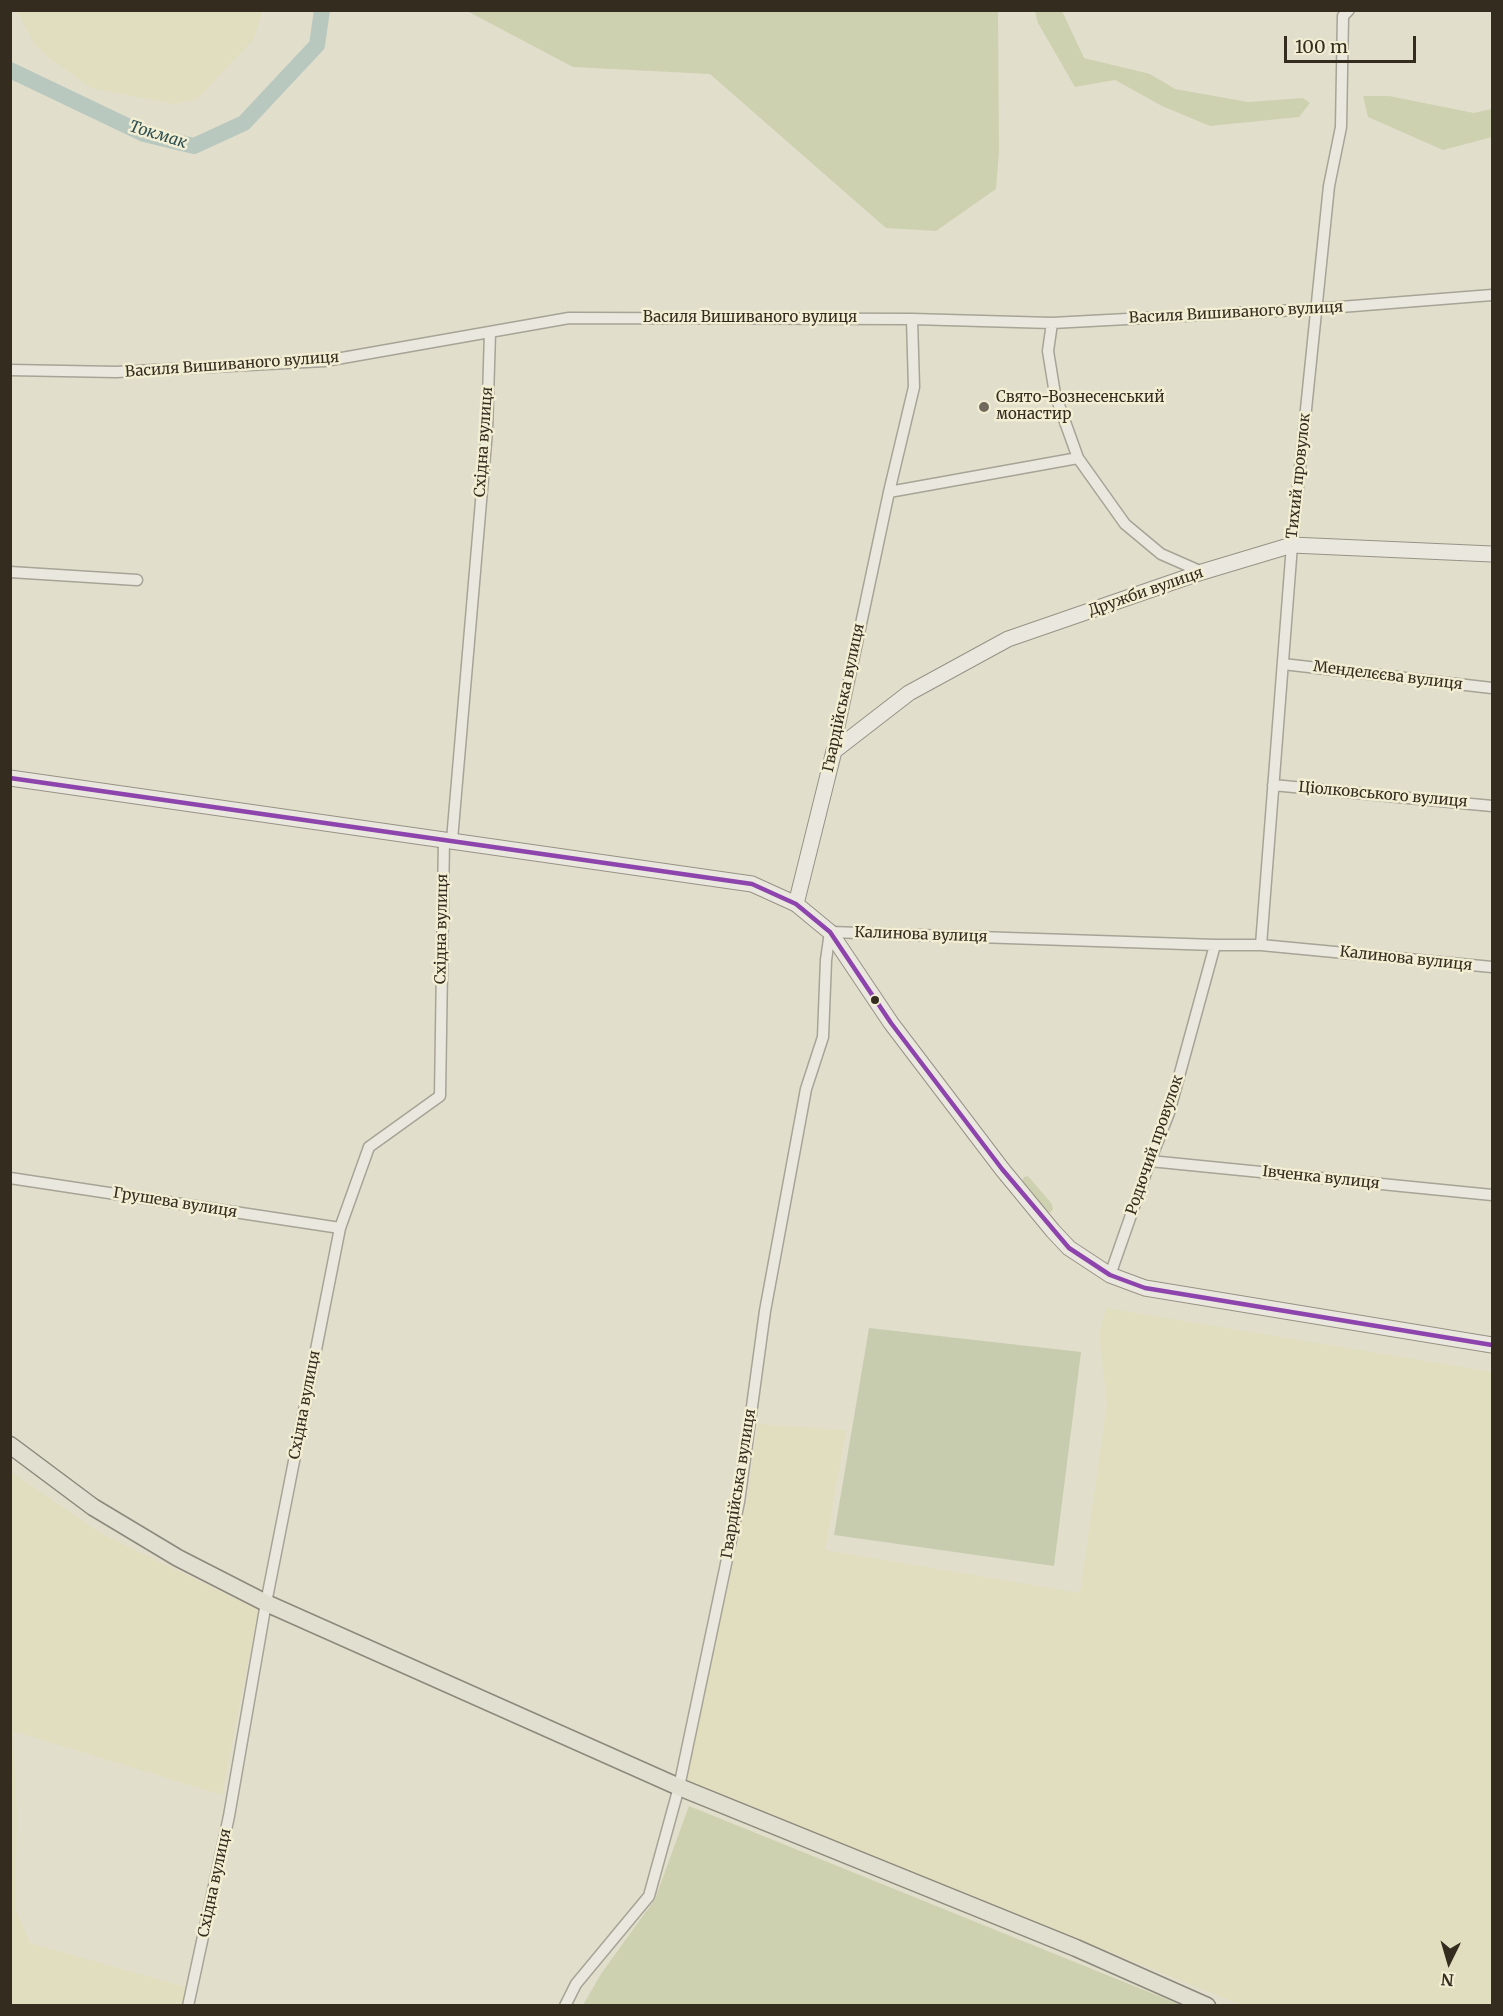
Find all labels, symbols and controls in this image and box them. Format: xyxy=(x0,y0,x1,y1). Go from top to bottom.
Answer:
scale bar xyxy=(1287,24,1419,62)
text: 100 m xyxy=(1295,35,1348,58)
water label: Токмак xyxy=(127,117,189,153)
street label: Василя Вишиваного вулиця xyxy=(1128,298,1344,328)
street label: Василя Вишиваного вулиця xyxy=(643,309,857,327)
street label: Василя Вишиваного вулиця xyxy=(124,349,340,381)
street label: Східна вулиця xyxy=(471,386,497,498)
place label: Cвято-Вознесенський монастир xyxy=(996,389,1165,424)
marker: Cвято-Вознесенський монастир xyxy=(977,400,991,414)
street label: Тихий провулок xyxy=(1283,412,1315,540)
street label: Дружби вулиця xyxy=(1086,564,1206,620)
street label: Гвардійська вулиця xyxy=(819,622,869,774)
street label: Менделєєва вулиця xyxy=(1312,658,1464,694)
street label: Ціолковського вулиця xyxy=(1298,779,1468,811)
street label: Східна вулиця xyxy=(432,874,452,984)
street label: Калинова вулиця xyxy=(854,924,988,946)
street label: Калинова вулиця xyxy=(1339,943,1473,975)
unlabelled marker xyxy=(869,994,881,1006)
street label: Родючий провулок xyxy=(1123,1073,1187,1217)
street label: Івченка вулиця xyxy=(1261,1163,1381,1193)
street label: Грушева вулиця xyxy=(112,1184,238,1222)
street label: Східна вулиця xyxy=(286,1349,324,1461)
street label: Гвардійська вулиця xyxy=(718,1408,760,1560)
street label: Східна вулиця xyxy=(195,1827,235,1939)
north arrow xyxy=(1419,1932,1479,1992)
text: N xyxy=(1440,1969,1455,1990)

